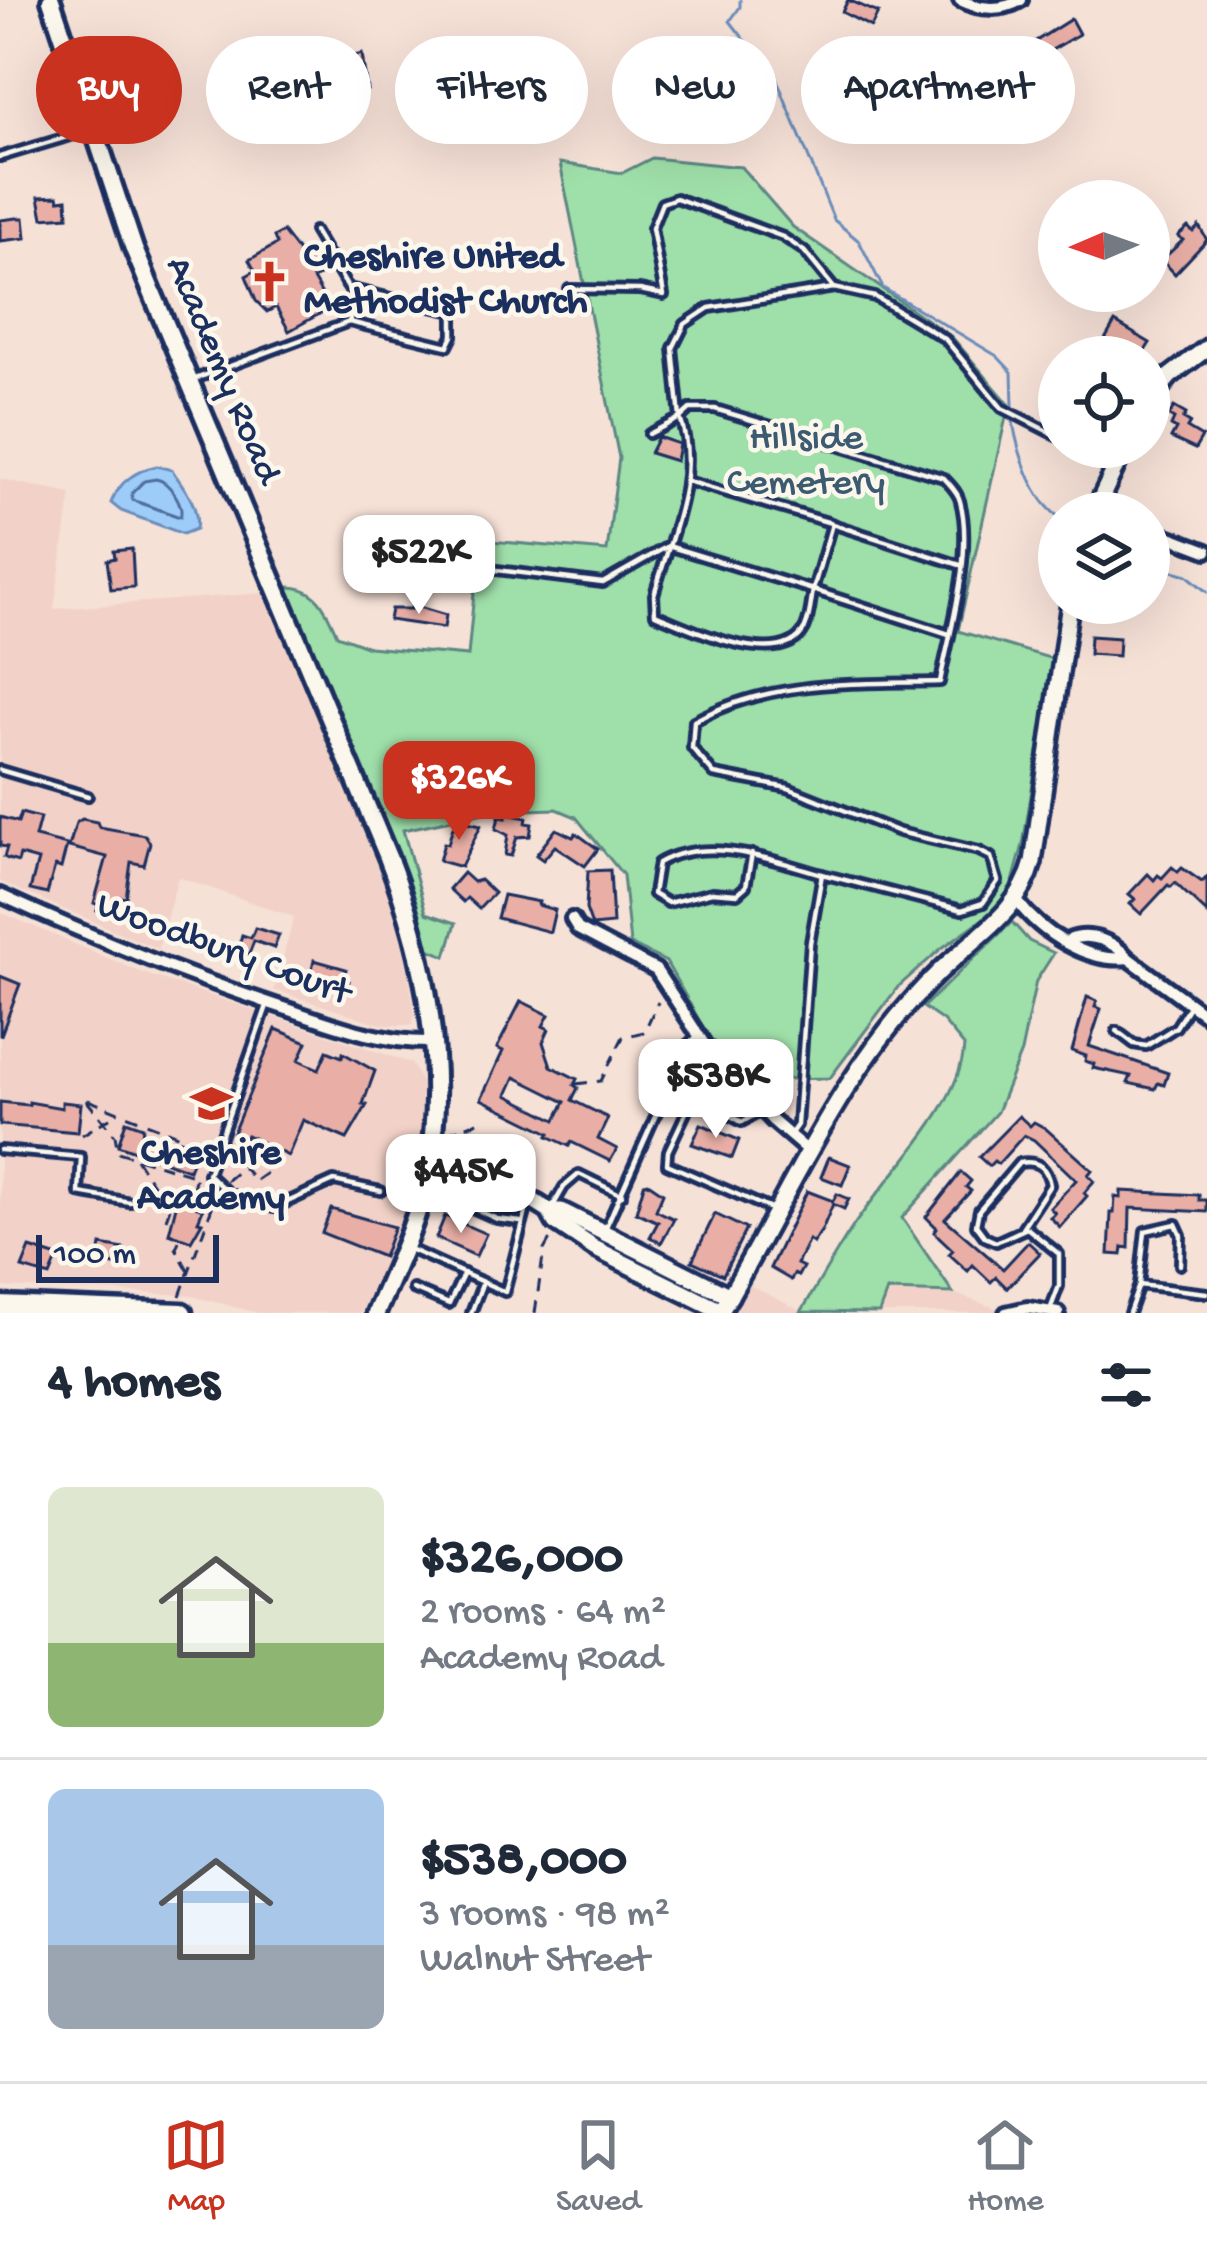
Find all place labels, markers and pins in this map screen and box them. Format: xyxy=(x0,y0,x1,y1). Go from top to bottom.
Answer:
place label: Cheshire United Methodist Church xyxy=(304,236,588,327)
church icon: Cheshire United Methodist Church xyxy=(247,258,293,304)
pin: $522K xyxy=(335,515,503,617)
pin: $326K xyxy=(375,741,543,843)
pin: $538K xyxy=(632,1039,800,1141)
school or university icon: Cheshire Academy xyxy=(188,1080,234,1126)
place label: Cheshire Academy xyxy=(136,1132,286,1223)
pin: $445K xyxy=(377,1134,545,1236)

